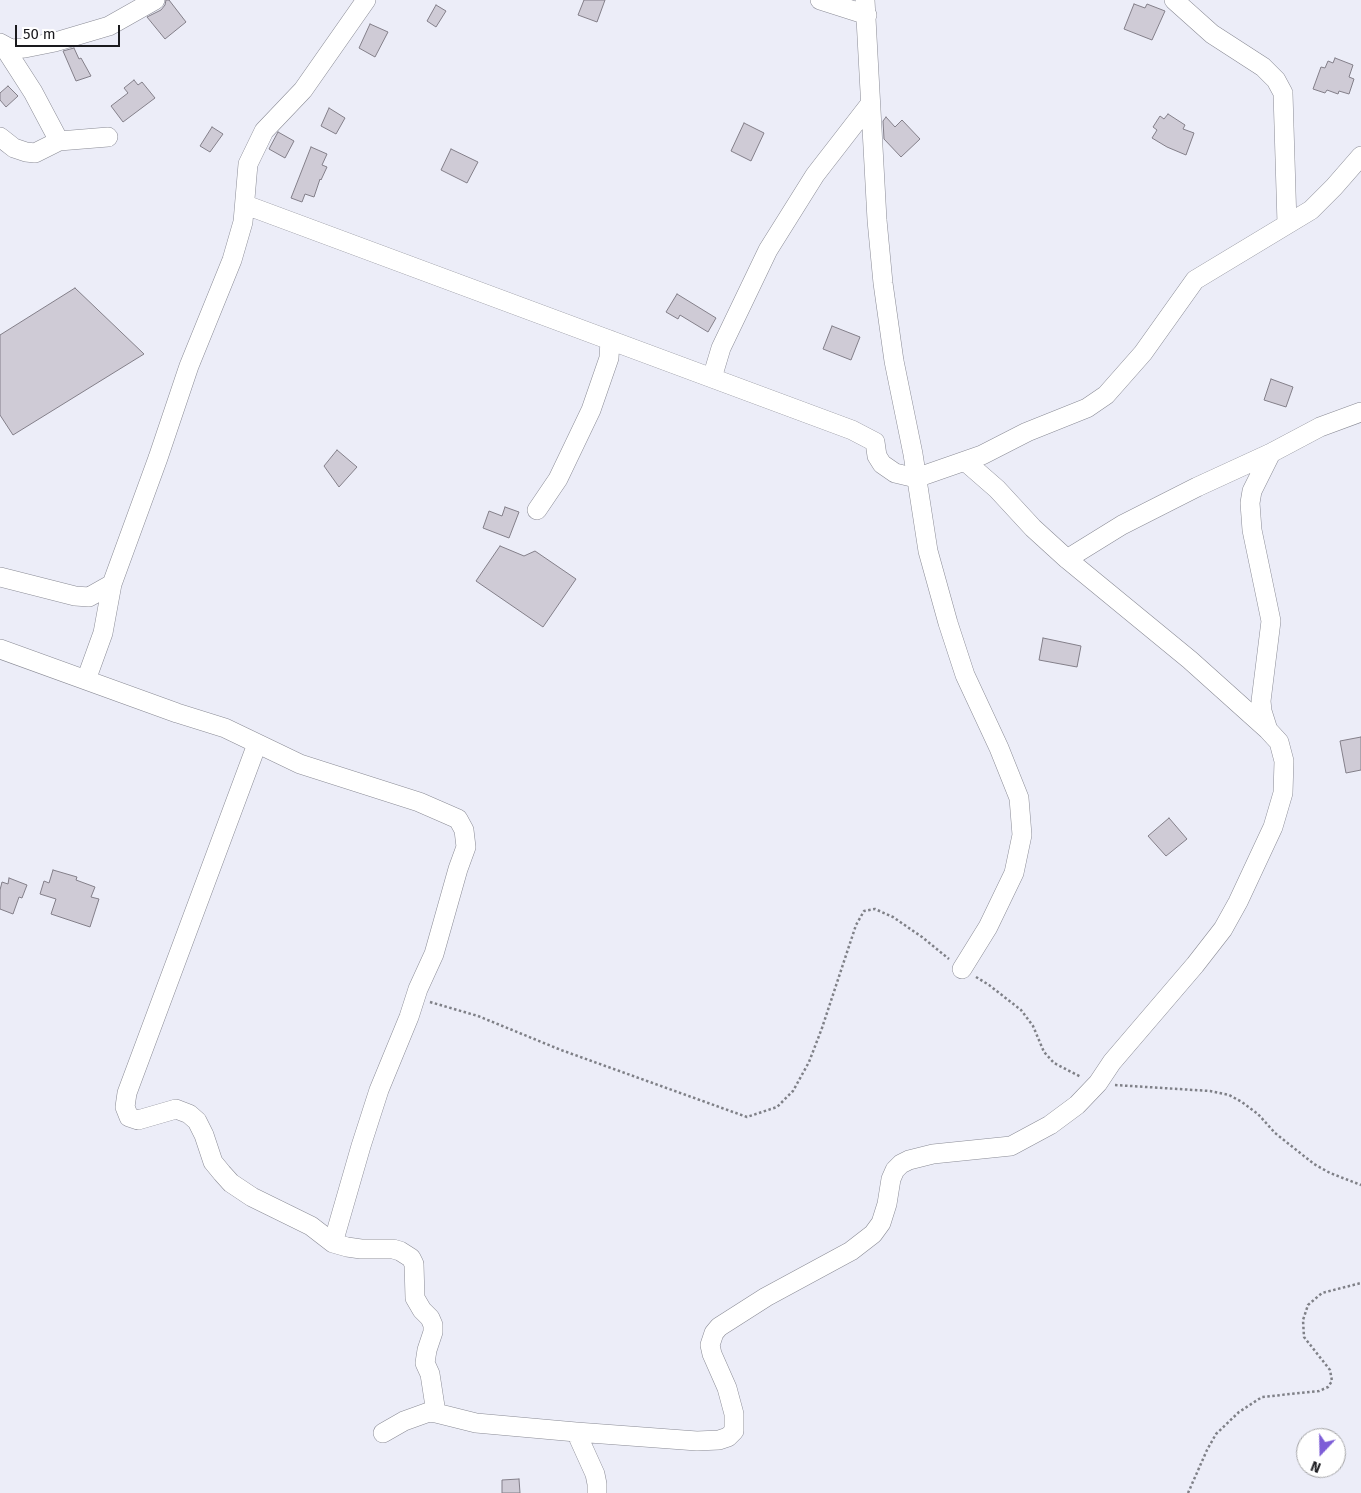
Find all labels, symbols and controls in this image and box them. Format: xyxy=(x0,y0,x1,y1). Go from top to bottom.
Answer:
scale bar xyxy=(18,15,122,47)
text: 50 m xyxy=(23,25,56,43)
north arrow xyxy=(1296,1428,1346,1478)
text: N xyxy=(1308,1457,1323,1476)

